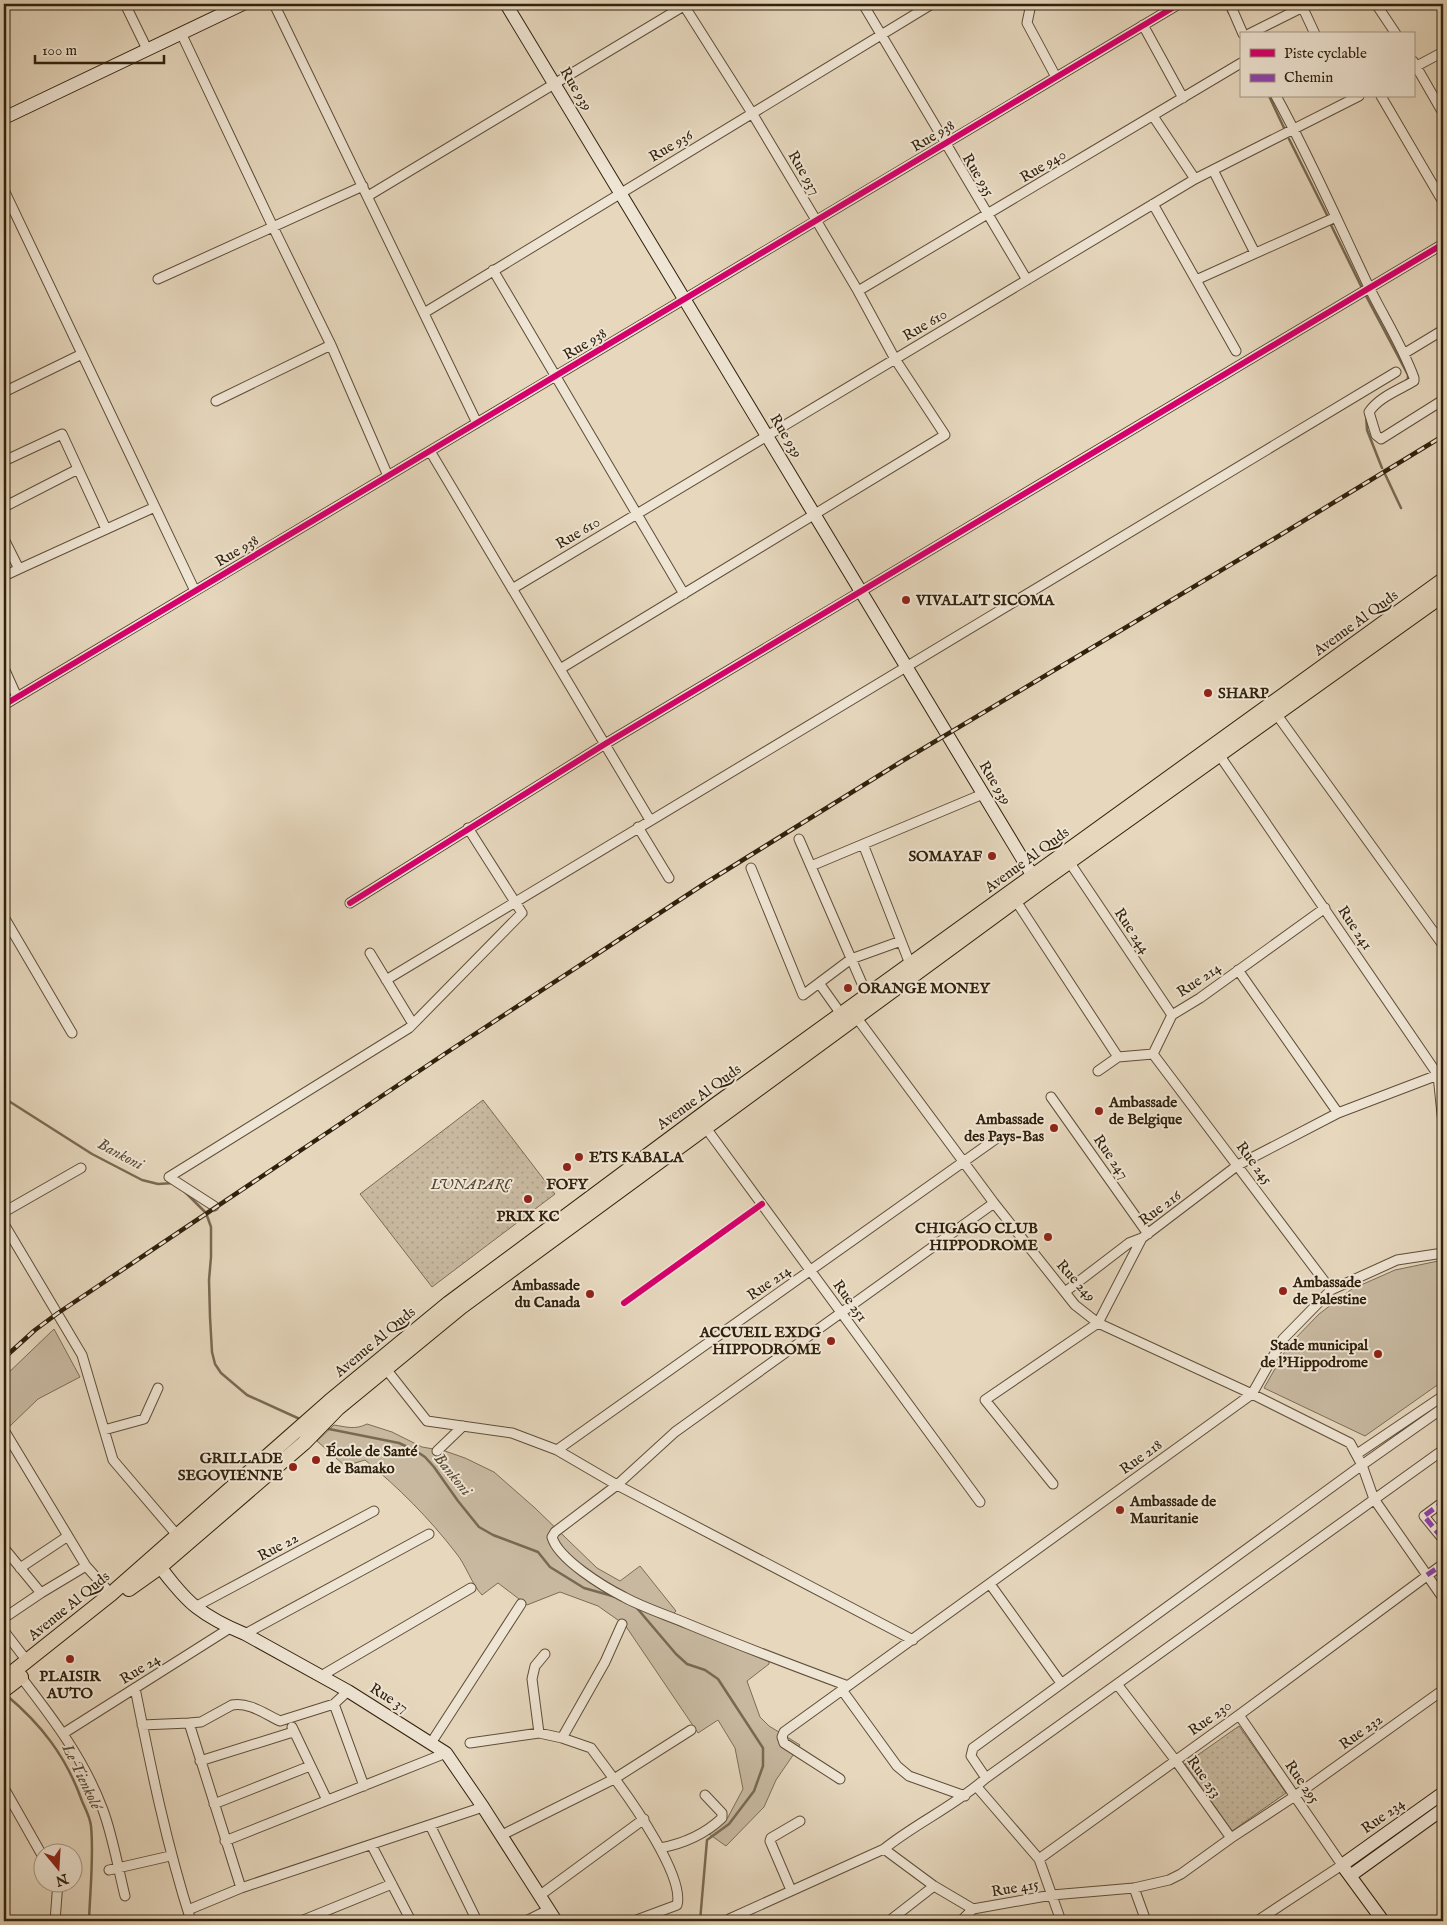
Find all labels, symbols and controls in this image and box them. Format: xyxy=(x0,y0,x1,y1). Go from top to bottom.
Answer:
scale bar xyxy=(35,32,164,64)
legend xyxy=(1240,32,1414,98)
text: 100 m xyxy=(42,41,78,60)
text: Piste cyclable xyxy=(1284,44,1367,63)
street label: Rue 939 xyxy=(556,64,596,114)
text: Chemin xyxy=(1284,68,1333,87)
street label: Rue 938 xyxy=(908,116,958,156)
street label: Rue 936 xyxy=(646,125,697,166)
street label: Rue 940 xyxy=(1016,145,1070,187)
street label: Rue 937 xyxy=(783,147,825,199)
street label: Rue 935 xyxy=(958,150,998,200)
street label: Rue 610 xyxy=(899,304,951,346)
street label: Rue 938 xyxy=(560,324,610,364)
street label: Rue 939 xyxy=(766,411,806,461)
street label: Rue 610 xyxy=(552,512,604,554)
street label: Rue 938 xyxy=(212,531,262,571)
street label: Avenue Al Quds xyxy=(1309,586,1402,661)
place label: VIVALAIT SICOMA xyxy=(915,591,1055,610)
marker: VIVALAIT SICOMA xyxy=(900,594,912,606)
place label: SHARP xyxy=(1218,684,1269,703)
marker: SHARP xyxy=(1202,687,1214,699)
street label: Rue 939 xyxy=(975,758,1015,808)
street label: Avenue Al Quds xyxy=(980,823,1073,898)
place label: SOMAYAF xyxy=(908,847,982,866)
marker: SOMAYAF xyxy=(986,850,998,862)
street label: Rue 241 xyxy=(1333,902,1377,954)
street label: Rue 244 xyxy=(1110,905,1154,958)
street label: Rue 214 xyxy=(1173,958,1225,1002)
place label: ORANGE MONEY xyxy=(858,979,991,998)
marker: ORANGE MONEY xyxy=(842,982,854,994)
street label: Avenue Al Quds xyxy=(652,1060,745,1135)
place label: Ambassade de Belgique xyxy=(1108,1093,1182,1129)
marker: Ambassade de Belgique xyxy=(1093,1105,1105,1117)
place label: Ambassade des Pays-Bas xyxy=(964,1110,1045,1146)
marker: Ambassade des Pays-Bas xyxy=(1048,1122,1060,1134)
street label: Rue 247 xyxy=(1089,1131,1133,1183)
water label: Bankoni xyxy=(94,1135,148,1176)
street label: Rue 245 xyxy=(1232,1138,1277,1189)
place label: ETS KABALA xyxy=(589,1148,684,1167)
marker: ETS KABALA xyxy=(573,1151,585,1163)
marker: FOFY xyxy=(561,1161,573,1173)
park label: LUNAPARC xyxy=(430,1175,513,1194)
place label: FOFY xyxy=(546,1175,590,1194)
street label: Rue 216 xyxy=(1135,1185,1186,1230)
marker: PRIX KC xyxy=(522,1193,534,1205)
place label: PRIX KC xyxy=(496,1207,560,1226)
place label: CHIGAGO CLUB HIPPODROME xyxy=(915,1219,1039,1255)
marker: CHIGAGO CLUB HIPPODROME xyxy=(1042,1231,1054,1243)
street label: Rue 249 xyxy=(1052,1256,1100,1306)
street label: Rue 214 xyxy=(743,1261,795,1305)
place label: Ambassade de Palestine xyxy=(1292,1273,1367,1309)
place label: Ambassade du Canada xyxy=(511,1276,581,1312)
street label: Rue 251 xyxy=(828,1276,872,1326)
marker: Ambassade de Palestine xyxy=(1277,1285,1289,1297)
marker: Ambassade du Canada xyxy=(584,1288,596,1300)
street label: Avenue Al Quds xyxy=(330,1303,419,1382)
place label: ACCUEIL EXDG HIPPODROME xyxy=(699,1323,822,1359)
marker: ACCUEIL EXDG HIPPODROME xyxy=(825,1335,837,1347)
place label: Stade municipal de l'Hippodrome xyxy=(1260,1336,1369,1372)
marker: Stade municipal de l'Hippodrome xyxy=(1372,1348,1384,1360)
street label: Rue 218 xyxy=(1116,1435,1166,1479)
place label: École de Santé de Bamako xyxy=(326,1442,417,1478)
place label: GRILLADE SEGOVIENNE xyxy=(178,1449,284,1485)
water label: Bankoni xyxy=(429,1450,476,1501)
marker: École de Santé de Bamako xyxy=(310,1454,322,1466)
marker: GRILLADE SEGOVIENNE xyxy=(287,1461,299,1473)
place label: Ambassade de Mauritanie xyxy=(1129,1492,1216,1528)
marker: Ambassade de Mauritanie xyxy=(1114,1504,1126,1516)
street label: Rue 22 xyxy=(254,1528,302,1566)
street label: Avenue Al Quds xyxy=(23,1567,114,1645)
street label: Rue 24 xyxy=(116,1649,164,1689)
marker: PLAISIR AUTO xyxy=(64,1653,76,1665)
place label: PLAISIR AUTO xyxy=(39,1667,102,1703)
street label: Rue 37 xyxy=(366,1679,412,1717)
street label: Rue 230 xyxy=(1184,1696,1236,1740)
street label: Rue 232 xyxy=(1336,1710,1386,1754)
water label: Le Tienkolé xyxy=(56,1740,107,1815)
street label: Rue 253 xyxy=(1182,1752,1226,1802)
street label: Rue 295 xyxy=(1280,1757,1324,1808)
street label: Rue 234 xyxy=(1357,1793,1409,1838)
north arrow xyxy=(32,1842,82,1892)
text: N xyxy=(53,1869,71,1890)
street label: Rue 415 xyxy=(990,1874,1041,1901)

